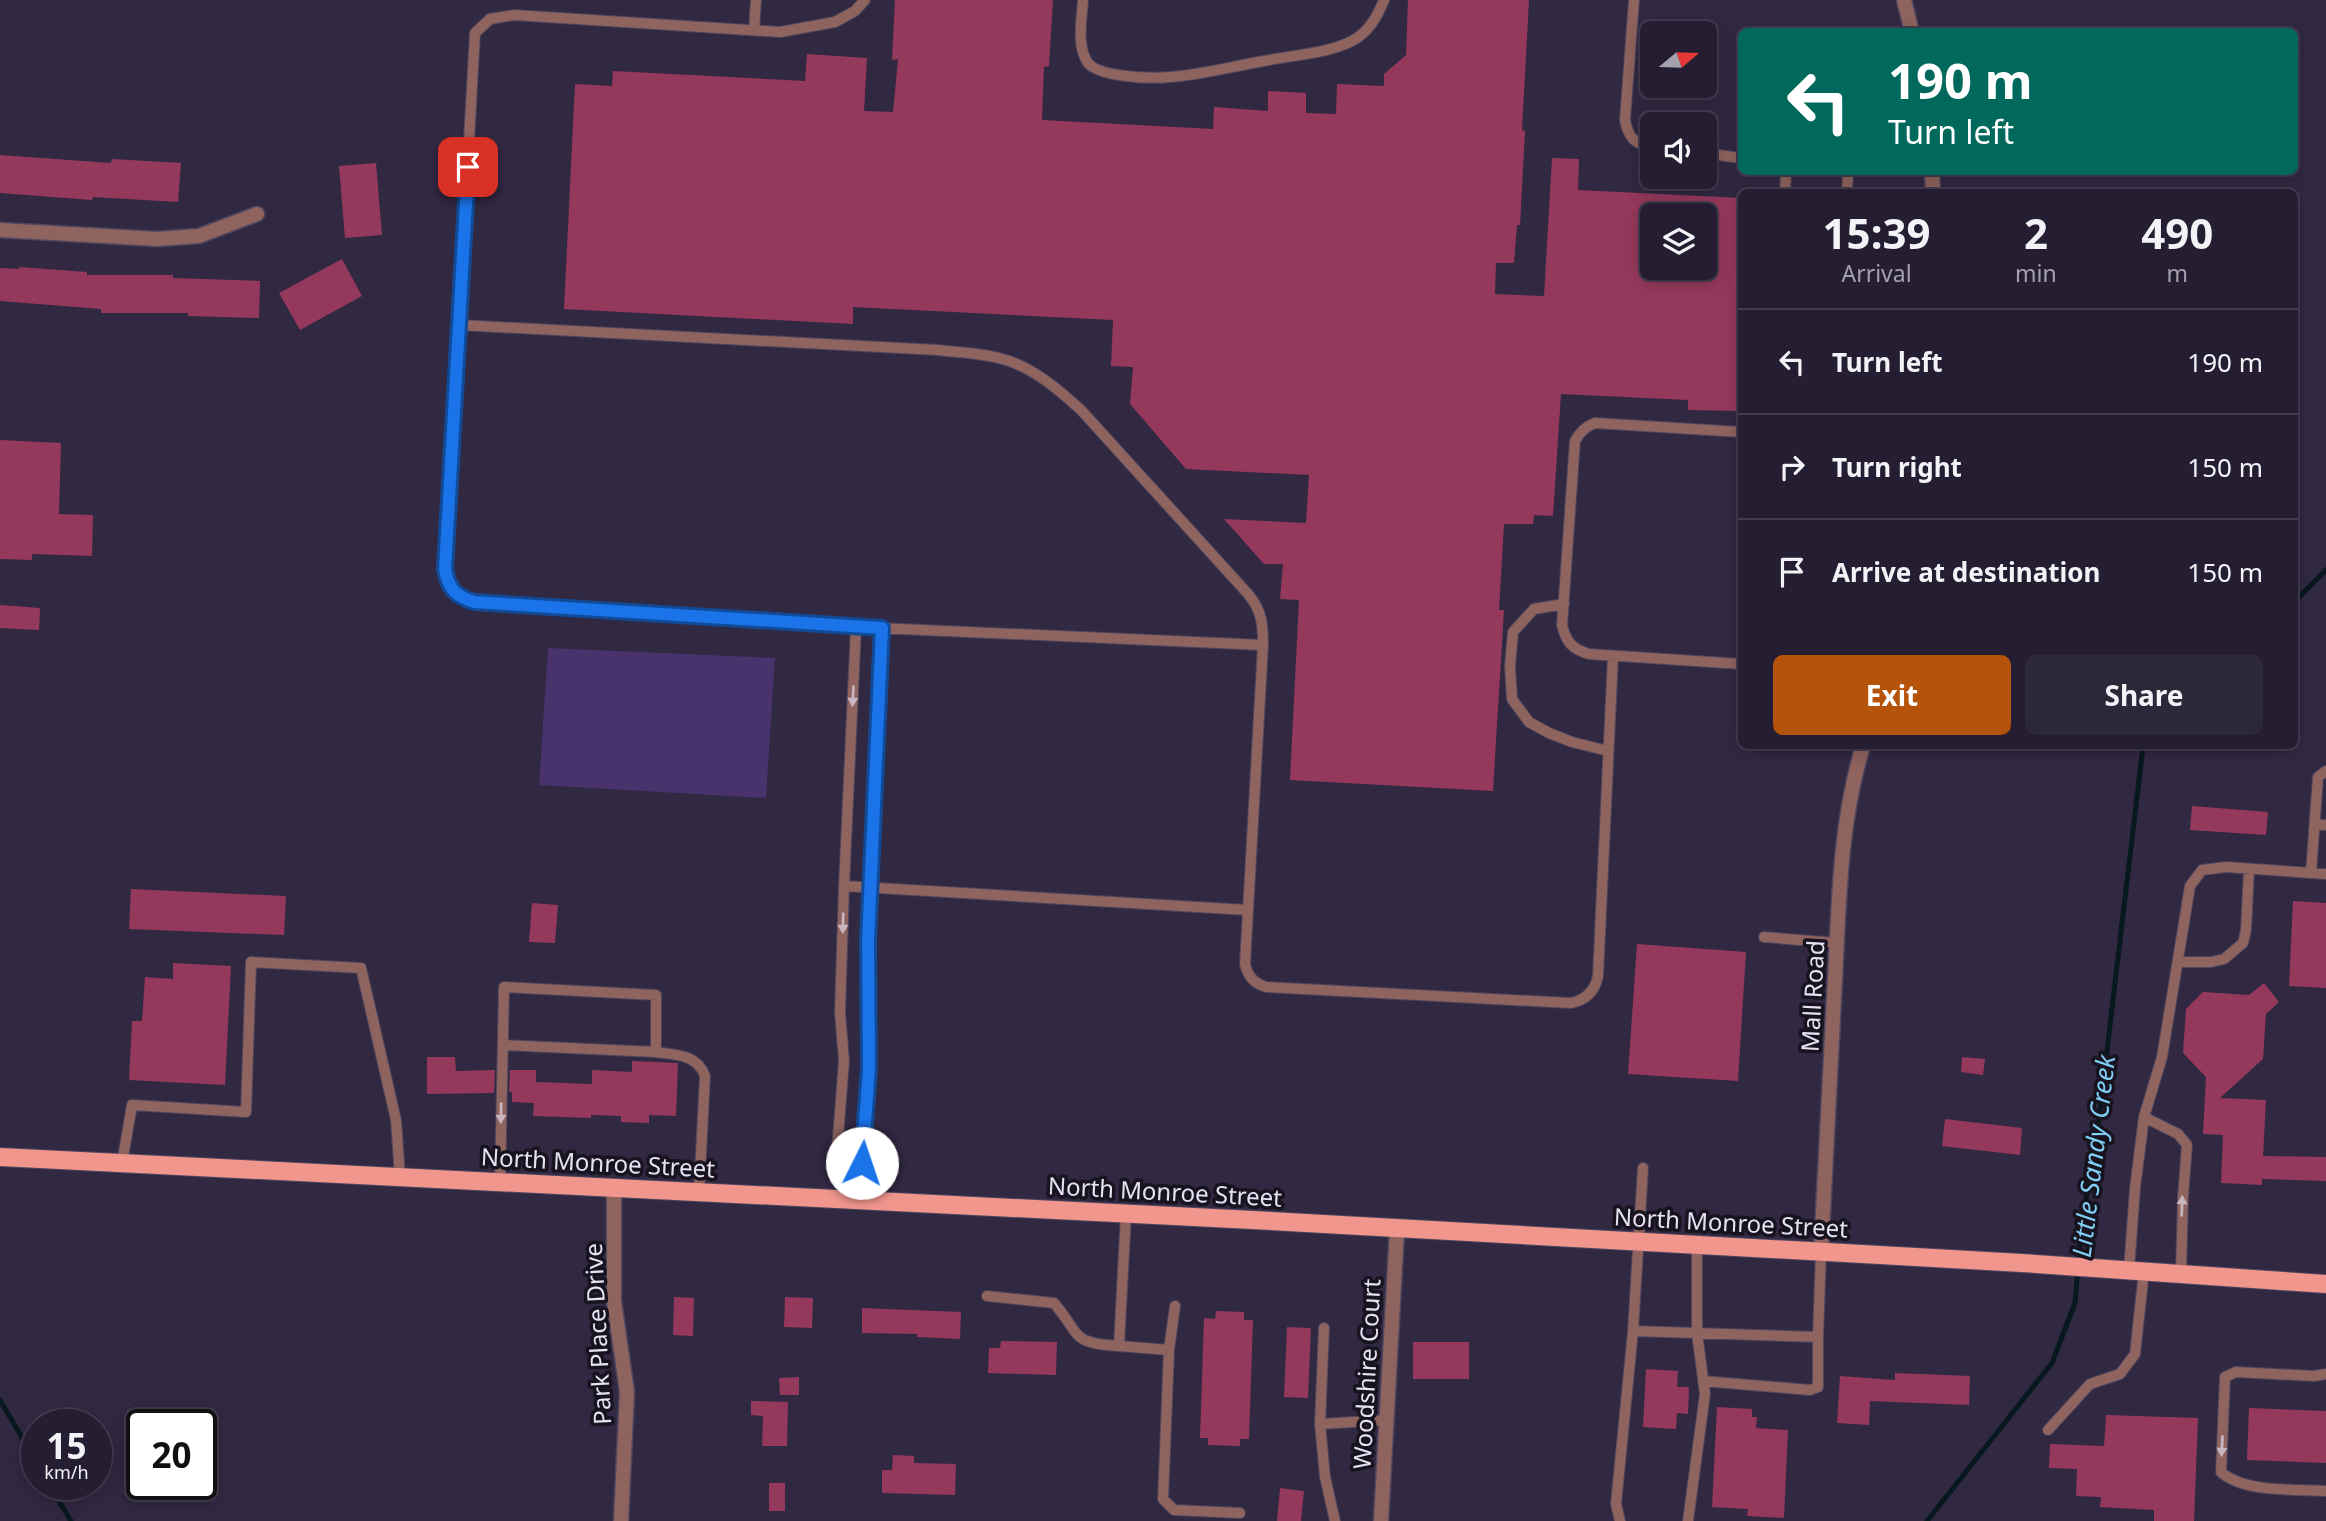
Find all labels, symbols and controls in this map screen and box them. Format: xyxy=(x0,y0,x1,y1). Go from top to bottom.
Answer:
north arrow xyxy=(1640,21,1717,98)
map controls xyxy=(1640,21,1717,280)
text: 190 m xyxy=(1888,47,2033,113)
icon: left xyxy=(1773,56,1864,147)
text: Turn left xyxy=(1888,110,2014,153)
button: sound xyxy=(1640,112,1717,189)
pin xyxy=(438,137,498,197)
icon: arrive xyxy=(449,148,487,186)
button: layers xyxy=(1640,203,1717,280)
text: 15:39 xyxy=(1823,204,1930,261)
text: 2 xyxy=(2024,204,2048,261)
text: 490 xyxy=(2141,204,2213,261)
text: Arrival xyxy=(1841,257,1912,289)
text: min xyxy=(2015,257,2057,289)
text: m xyxy=(2167,257,2188,289)
icon: left xyxy=(1773,343,1811,381)
text: Turn left xyxy=(1832,344,1943,380)
text: 190 m xyxy=(2187,344,2263,380)
icon: right xyxy=(1773,448,1811,486)
text: Turn right xyxy=(1832,449,1962,485)
text: 150 m xyxy=(2187,449,2263,485)
icon: arrive xyxy=(1773,553,1811,591)
text: Arrive at destination xyxy=(1832,554,2101,590)
text: 150 m xyxy=(2187,554,2263,590)
button: Exit xyxy=(1773,655,2011,735)
button: Share xyxy=(2025,655,2263,735)
one-way arrow xyxy=(847,685,858,707)
one-way arrow xyxy=(837,912,848,934)
street label: Mall Road xyxy=(1793,939,1831,1053)
water label: Little Sandy Creek xyxy=(2063,1052,2123,1259)
one-way arrow xyxy=(495,1102,507,1124)
position arrow xyxy=(825,1126,899,1200)
street label: North Monroe Street xyxy=(480,1139,716,1185)
street label: North Monroe Street xyxy=(1047,1168,1283,1214)
one-way arrow xyxy=(2177,1195,2188,1217)
street label: North Monroe Street xyxy=(1613,1199,1849,1245)
street label: Park Place Drive xyxy=(576,1242,618,1426)
street label: Woodshire Court xyxy=(1345,1278,1387,1470)
speed limit sign: 20 xyxy=(126,1409,217,1500)
text: 15 xyxy=(46,1422,87,1469)
one-way arrow xyxy=(2217,1435,2228,1457)
text: km/h xyxy=(44,1460,89,1484)

